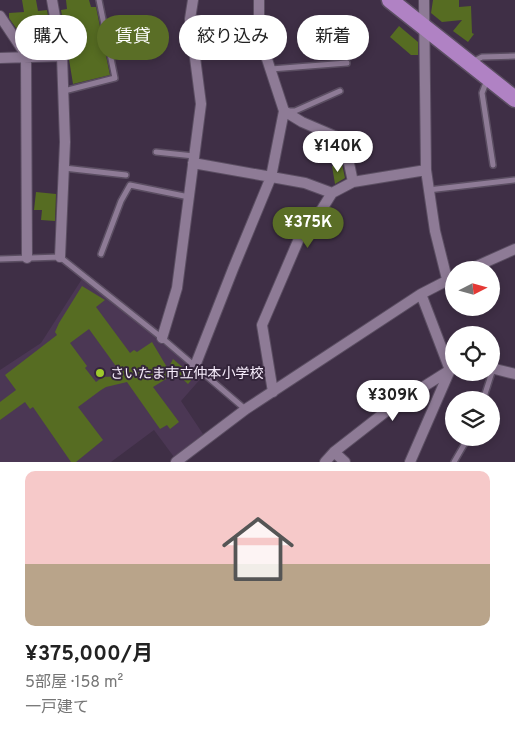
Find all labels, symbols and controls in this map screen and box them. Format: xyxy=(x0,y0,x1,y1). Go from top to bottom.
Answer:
chip: 購入 xyxy=(15,15,87,60)
chip: 賃貸 xyxy=(97,15,169,60)
chip: 絞り込み xyxy=(179,15,287,60)
chip: 新着 xyxy=(297,15,369,60)
pin: ¥140K xyxy=(303,130,373,173)
text: ¥140K xyxy=(314,137,362,157)
pin: ¥375K xyxy=(273,206,343,249)
text: ¥375K xyxy=(284,213,332,233)
north arrow xyxy=(445,261,500,316)
map controls xyxy=(445,261,500,446)
button: locate xyxy=(445,326,500,381)
place label: さいたま市立仲本小学校 xyxy=(110,365,264,383)
marker: さいたま市立仲本小学校 xyxy=(94,367,106,379)
pin: ¥309K xyxy=(358,380,428,422)
text: ¥309K xyxy=(368,386,418,406)
button: layers xyxy=(445,391,500,446)
icon: home xyxy=(213,504,303,594)
text: ¥375,000/月 xyxy=(25,641,153,668)
text: 5部屋 · 158 m² xyxy=(25,673,123,693)
text: 一戸建て xyxy=(25,698,89,718)

